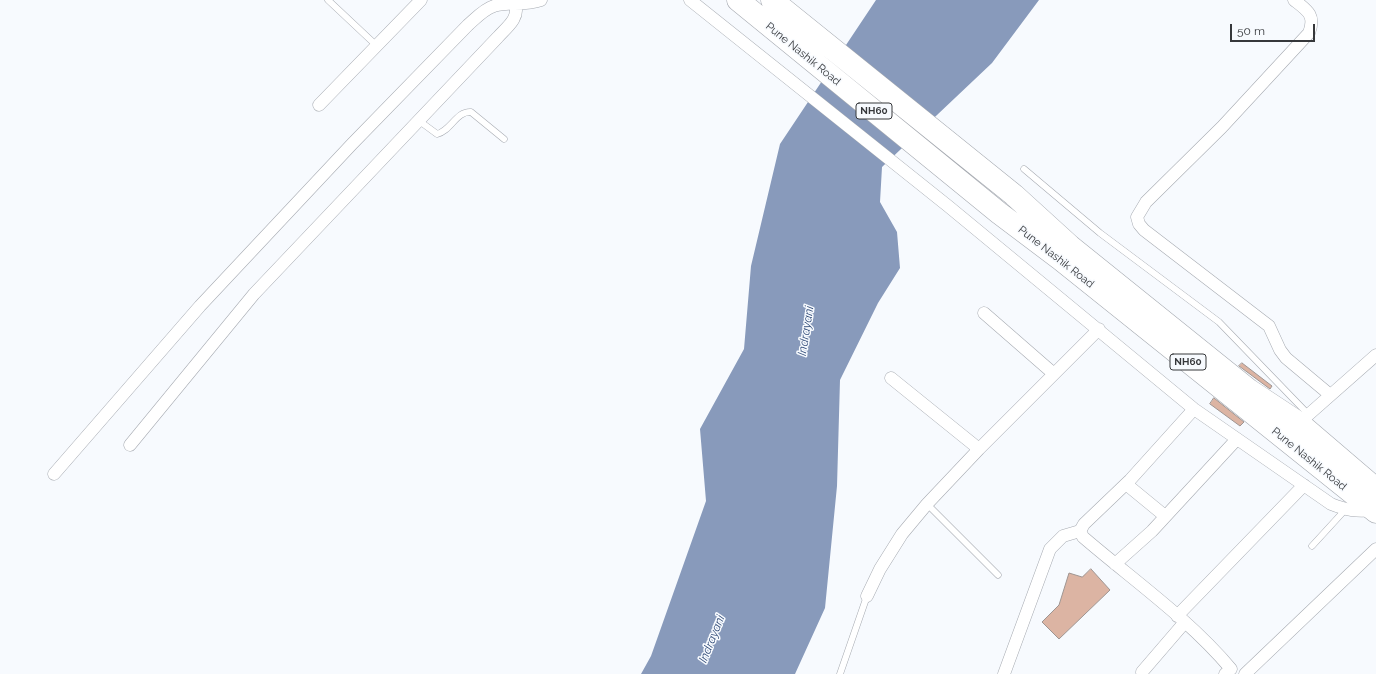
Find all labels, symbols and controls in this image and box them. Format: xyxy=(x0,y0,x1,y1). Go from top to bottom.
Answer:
scale bar xyxy=(1232,16,1317,42)
street label: Pune Nashik Road xyxy=(763,20,843,88)
text: 50 m xyxy=(1237,24,1265,38)
road number: NH60 xyxy=(856,103,892,119)
street label: Pune Nashik Road xyxy=(1015,223,1097,291)
water label: Indrayani xyxy=(795,305,817,357)
road number: NH60 xyxy=(1170,354,1206,370)
street label: Pune Nashik Road xyxy=(1269,425,1349,493)
water label: Indrayani xyxy=(696,613,728,665)

